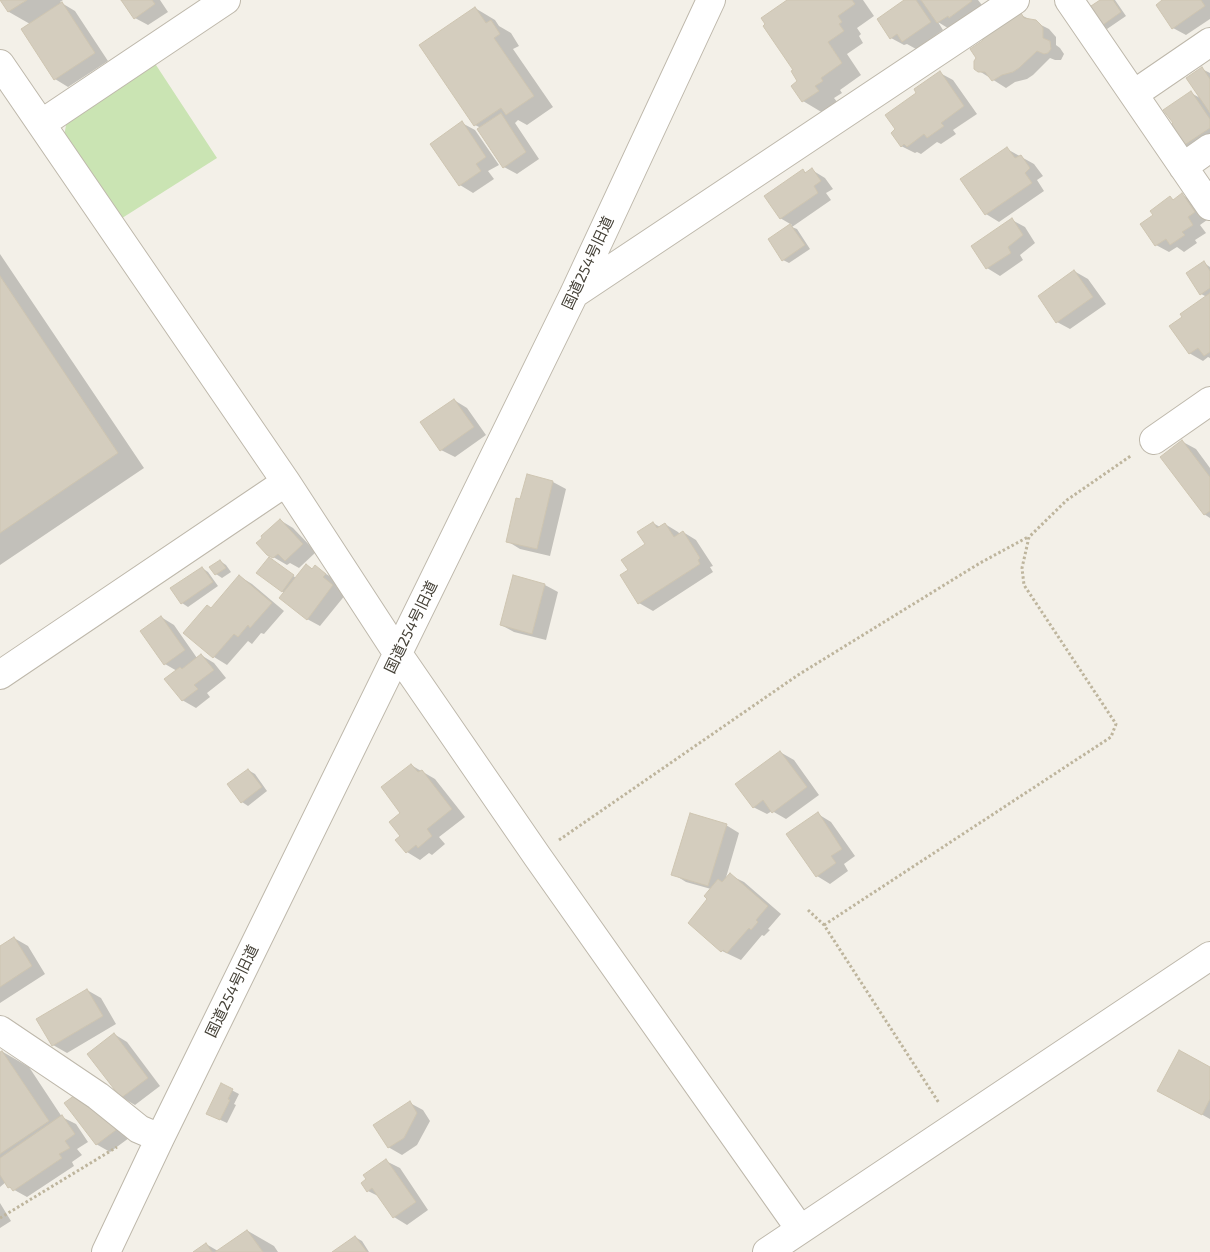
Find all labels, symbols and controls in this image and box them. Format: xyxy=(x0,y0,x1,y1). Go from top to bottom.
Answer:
street label: 国道254号旧道 xyxy=(559,214,617,312)
street label: 国道254号旧道 xyxy=(381,578,441,676)
street label: 国道254号旧道 xyxy=(202,942,262,1040)

